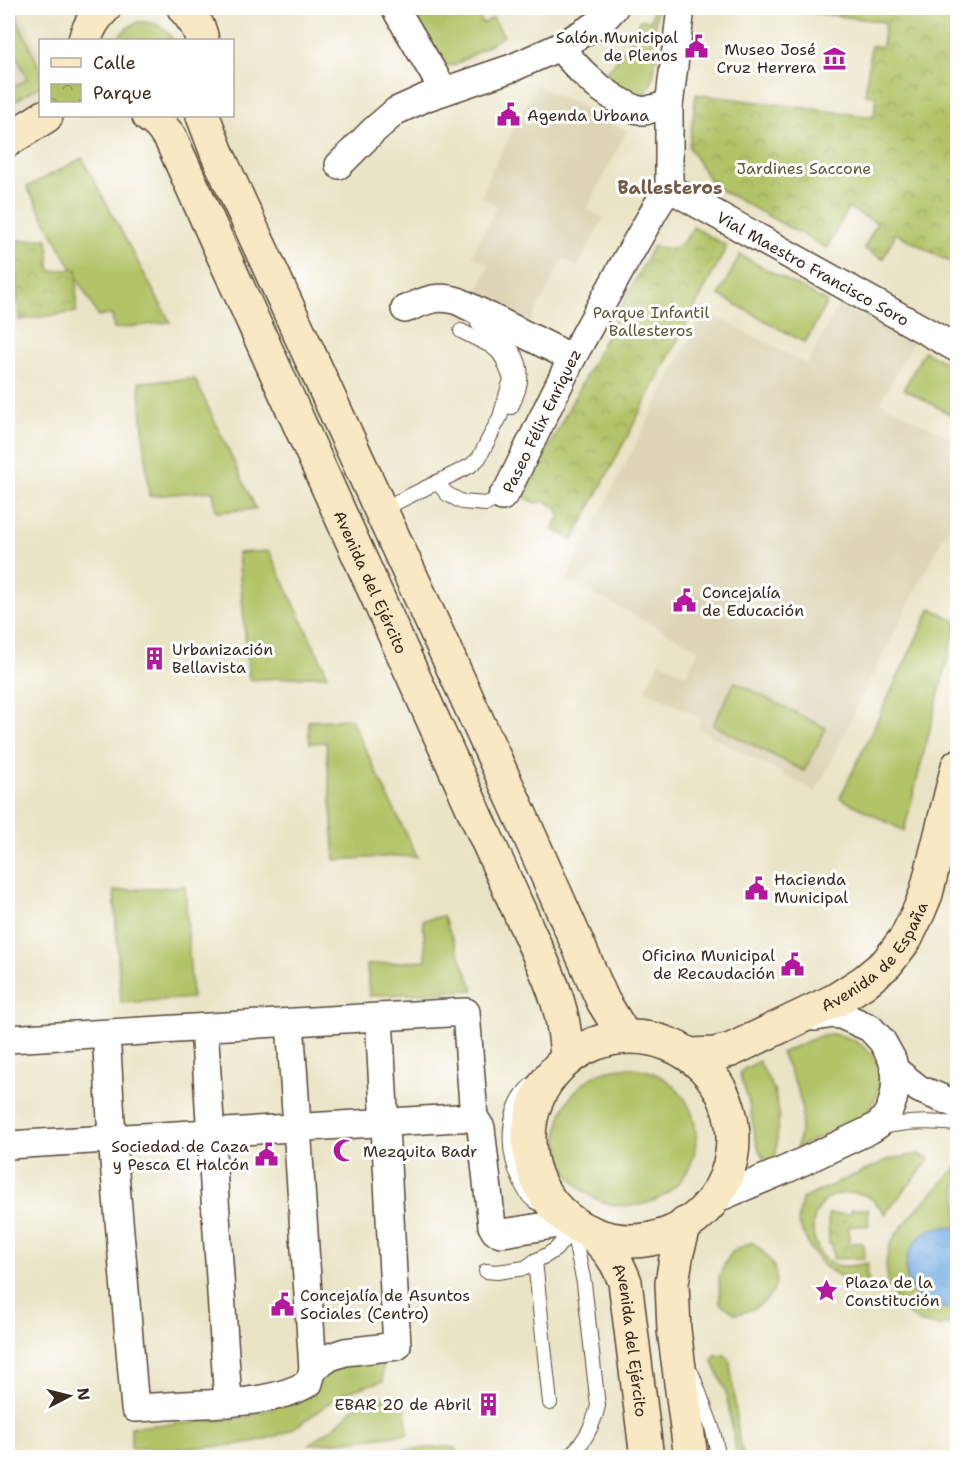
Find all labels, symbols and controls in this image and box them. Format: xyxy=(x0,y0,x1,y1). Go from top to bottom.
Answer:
place label: Salón Municipal de Plenos xyxy=(556,27,678,66)
public building icon: Salón Municipal de Plenos xyxy=(683,33,709,59)
legend xyxy=(39,39,234,117)
place label: Museo José Cruz Herrera xyxy=(716,39,816,78)
museum icon: Museo José Cruz Herrera xyxy=(821,45,847,71)
text: Calle xyxy=(93,51,136,75)
text: Parque xyxy=(93,81,152,105)
public building icon: Agenda Urbana xyxy=(496,102,522,128)
place label: Agenda Urbana xyxy=(527,105,649,126)
park label: Jardines Saccone xyxy=(737,158,871,179)
district label: Ballesteros xyxy=(618,176,722,200)
street label: Vial Maestro Francisco Soro xyxy=(713,206,913,330)
park label: Parque Infantil Ballesteros xyxy=(593,302,709,341)
street label: Paseo Félix Enriquez xyxy=(497,345,586,496)
street label: Avenida del Ejército xyxy=(329,507,412,657)
place label: Concejalía de Educación xyxy=(702,582,804,621)
public building icon: Concejalía de Educación xyxy=(671,588,697,614)
place label: Urbanización Bellavista xyxy=(172,639,273,678)
building icon: Urbanización Bellavista xyxy=(141,645,167,671)
place label: Hacienda Municipal xyxy=(774,869,848,908)
public building icon: Hacienda Municipal xyxy=(743,875,769,901)
street label: Avenida de España xyxy=(818,899,932,1016)
place label: Oficina Municipal de Recaudación xyxy=(642,945,775,984)
public building icon: Oficina Municipal de Recaudación xyxy=(780,951,806,977)
place label: Sociedad de Caza y Pesca El Halcón xyxy=(111,1136,249,1175)
mosque icon: Mezquita Badr xyxy=(332,1138,358,1164)
place label: Mezquita Badr xyxy=(363,1141,478,1162)
public building icon: Sociedad de Caza y Pesca El Halcón xyxy=(254,1142,280,1168)
street label: Avenida del Ejército xyxy=(608,1260,652,1418)
place label: Plaza de la Constitución xyxy=(845,1272,940,1311)
place icon: Plaza de la Constitución xyxy=(814,1278,840,1304)
place label: Concejalía de Asuntos Sociales (Centro) xyxy=(300,1285,470,1324)
public building icon: Concejalía de Asuntos Sociales (Centro) xyxy=(269,1291,295,1317)
north arrow xyxy=(39,1366,99,1426)
text: N xyxy=(72,1387,95,1402)
building icon: EBAR 20 de Abril xyxy=(476,1391,502,1417)
place label: EBAR 20 de Abril xyxy=(334,1394,471,1415)

